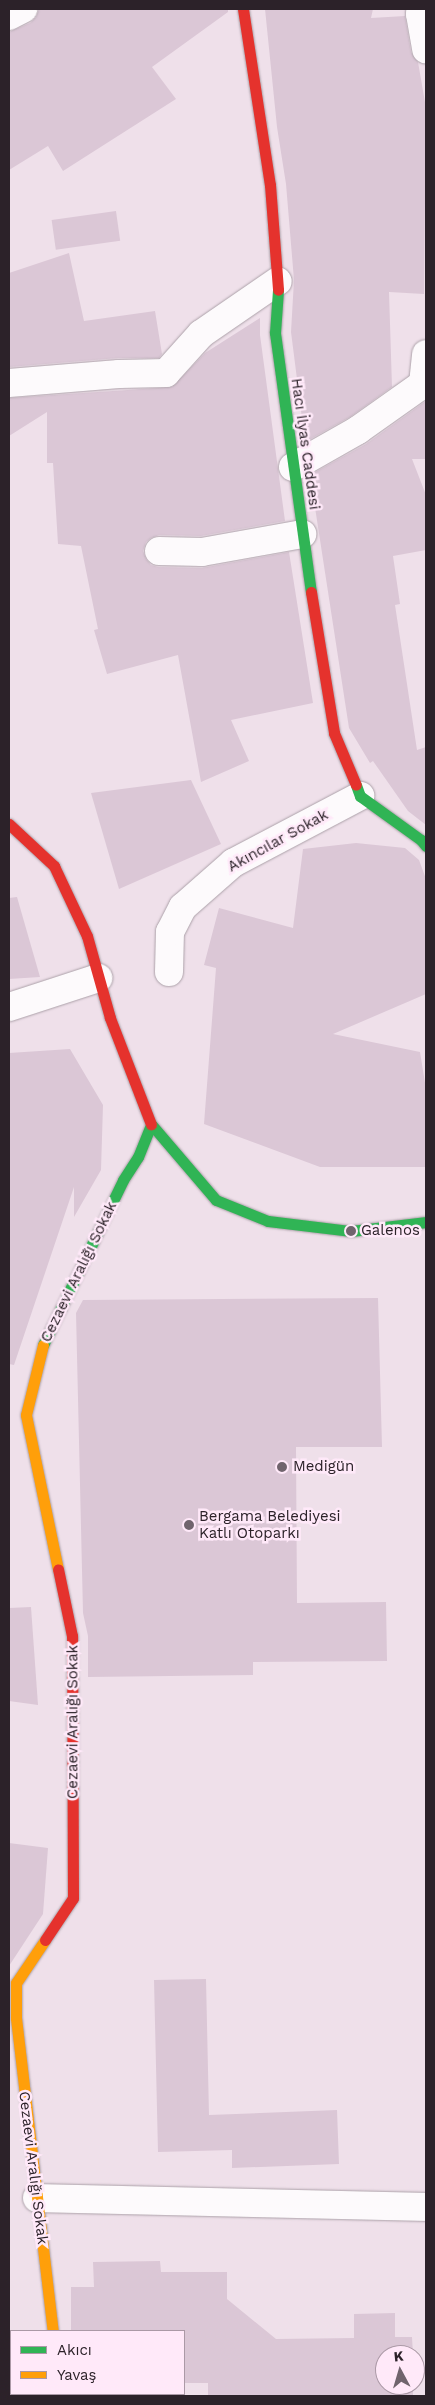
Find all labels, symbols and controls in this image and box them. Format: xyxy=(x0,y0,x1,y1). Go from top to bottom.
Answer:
street label: Hacı İlyas Caddesi xyxy=(287,377,323,511)
street label: Akıncılar Sokak xyxy=(225,806,331,876)
street label: Cezaevi Aralığı Sokak xyxy=(37,1199,121,1345)
place label: Galenos xyxy=(361,1222,420,1240)
marker: Galenos xyxy=(345,1225,357,1237)
place label: Medigün xyxy=(293,1458,354,1476)
marker: Medigün xyxy=(275,1460,289,1474)
place label: Bergama Belediyesi Katlı Otoparkı xyxy=(199,1507,341,1542)
marker: Bergama Belediyesi Katlı Otoparkı xyxy=(183,1519,195,1531)
street label: Cezaevi Aralığı Sokak xyxy=(64,1645,82,1799)
street label: Cezaevi Aralığı Sokak xyxy=(15,2090,51,2246)
legend xyxy=(10,2330,185,2395)
text: Akıcı xyxy=(57,2341,92,2359)
north arrow xyxy=(375,2345,425,2395)
text: K xyxy=(393,2348,404,2365)
text: Yavaş xyxy=(57,2366,97,2384)

